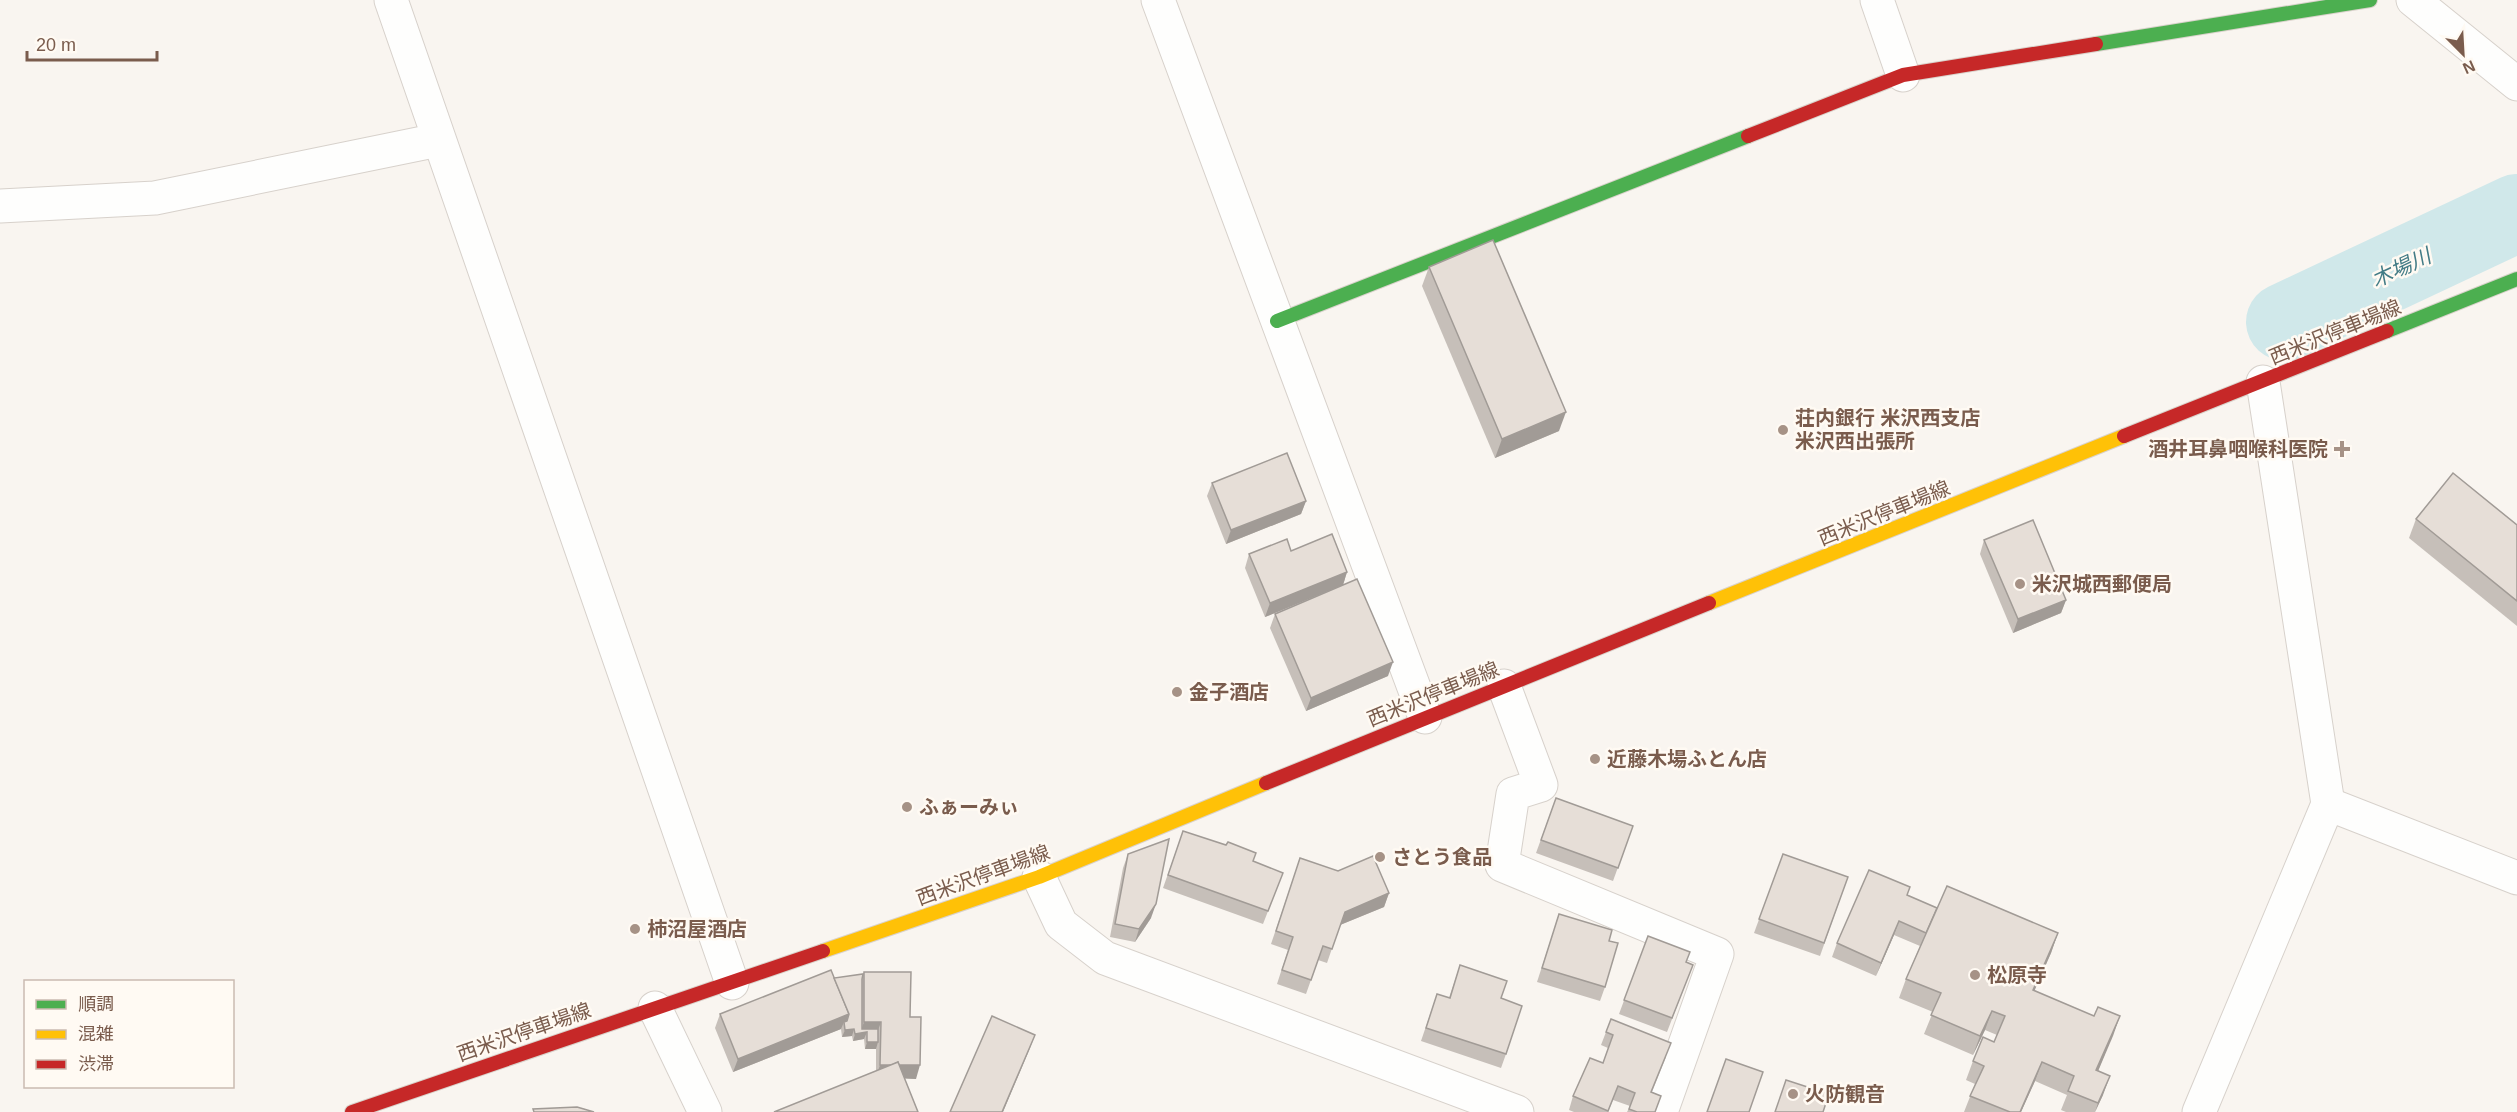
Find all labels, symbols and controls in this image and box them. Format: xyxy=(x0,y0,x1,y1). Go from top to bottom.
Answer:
scale bar xyxy=(27,24,158,62)
north arrow xyxy=(2433,24,2493,84)
text: 20 m xyxy=(36,35,76,55)
text: N xyxy=(2460,57,2478,77)
water label: 木場川 xyxy=(2367,243,2436,291)
street label: 西米沢停車場線 xyxy=(2266,296,2404,368)
place label: 荘内銀行 米沢西支店 米沢西出張所 xyxy=(1795,407,1981,452)
marker: 荘内銀行 米沢西支店 米沢西出張所 xyxy=(1776,423,1790,437)
place label: 酒井耳鼻咽喉科医院 xyxy=(2148,438,2328,460)
marker: 酒井耳鼻咽喉科医院 xyxy=(2333,440,2351,458)
street label: 西米沢停車場線 xyxy=(1815,477,1953,549)
place label: 米沢城西郵便局 xyxy=(2032,573,2172,595)
marker: 米沢城西郵便局 xyxy=(2013,577,2027,591)
street label: 西米沢停車場線 xyxy=(1364,658,1502,730)
place label: 金子酒店 xyxy=(1189,681,1269,703)
marker: 金子酒店 xyxy=(1170,685,1184,699)
place label: 近藤木場ふとん店 xyxy=(1607,748,1767,770)
marker: 近藤木場ふとん店 xyxy=(1588,752,1602,766)
place label: ふぁーみぃ xyxy=(919,796,1019,818)
marker: ふぁーみぃ xyxy=(900,800,914,814)
street label: 西米沢停車場線 xyxy=(913,841,1053,909)
place label: さとう食品 xyxy=(1392,846,1492,868)
marker: さとう食品 xyxy=(1373,850,1387,864)
place label: 柿沼屋酒店 xyxy=(647,918,747,940)
marker: 柿沼屋酒店 xyxy=(628,922,642,936)
place label: 松原寺 xyxy=(1987,964,2047,986)
marker: 松原寺 xyxy=(1968,968,1982,982)
legend xyxy=(24,980,234,1088)
text: 順調 xyxy=(78,994,114,1014)
street label: 西米沢停車場線 xyxy=(454,999,594,1065)
text: 混雑 xyxy=(78,1024,114,1044)
text: 渋滞 xyxy=(78,1054,114,1074)
place label: 火防観音 xyxy=(1805,1083,1885,1105)
marker: 火防観音 xyxy=(1786,1087,1800,1101)

